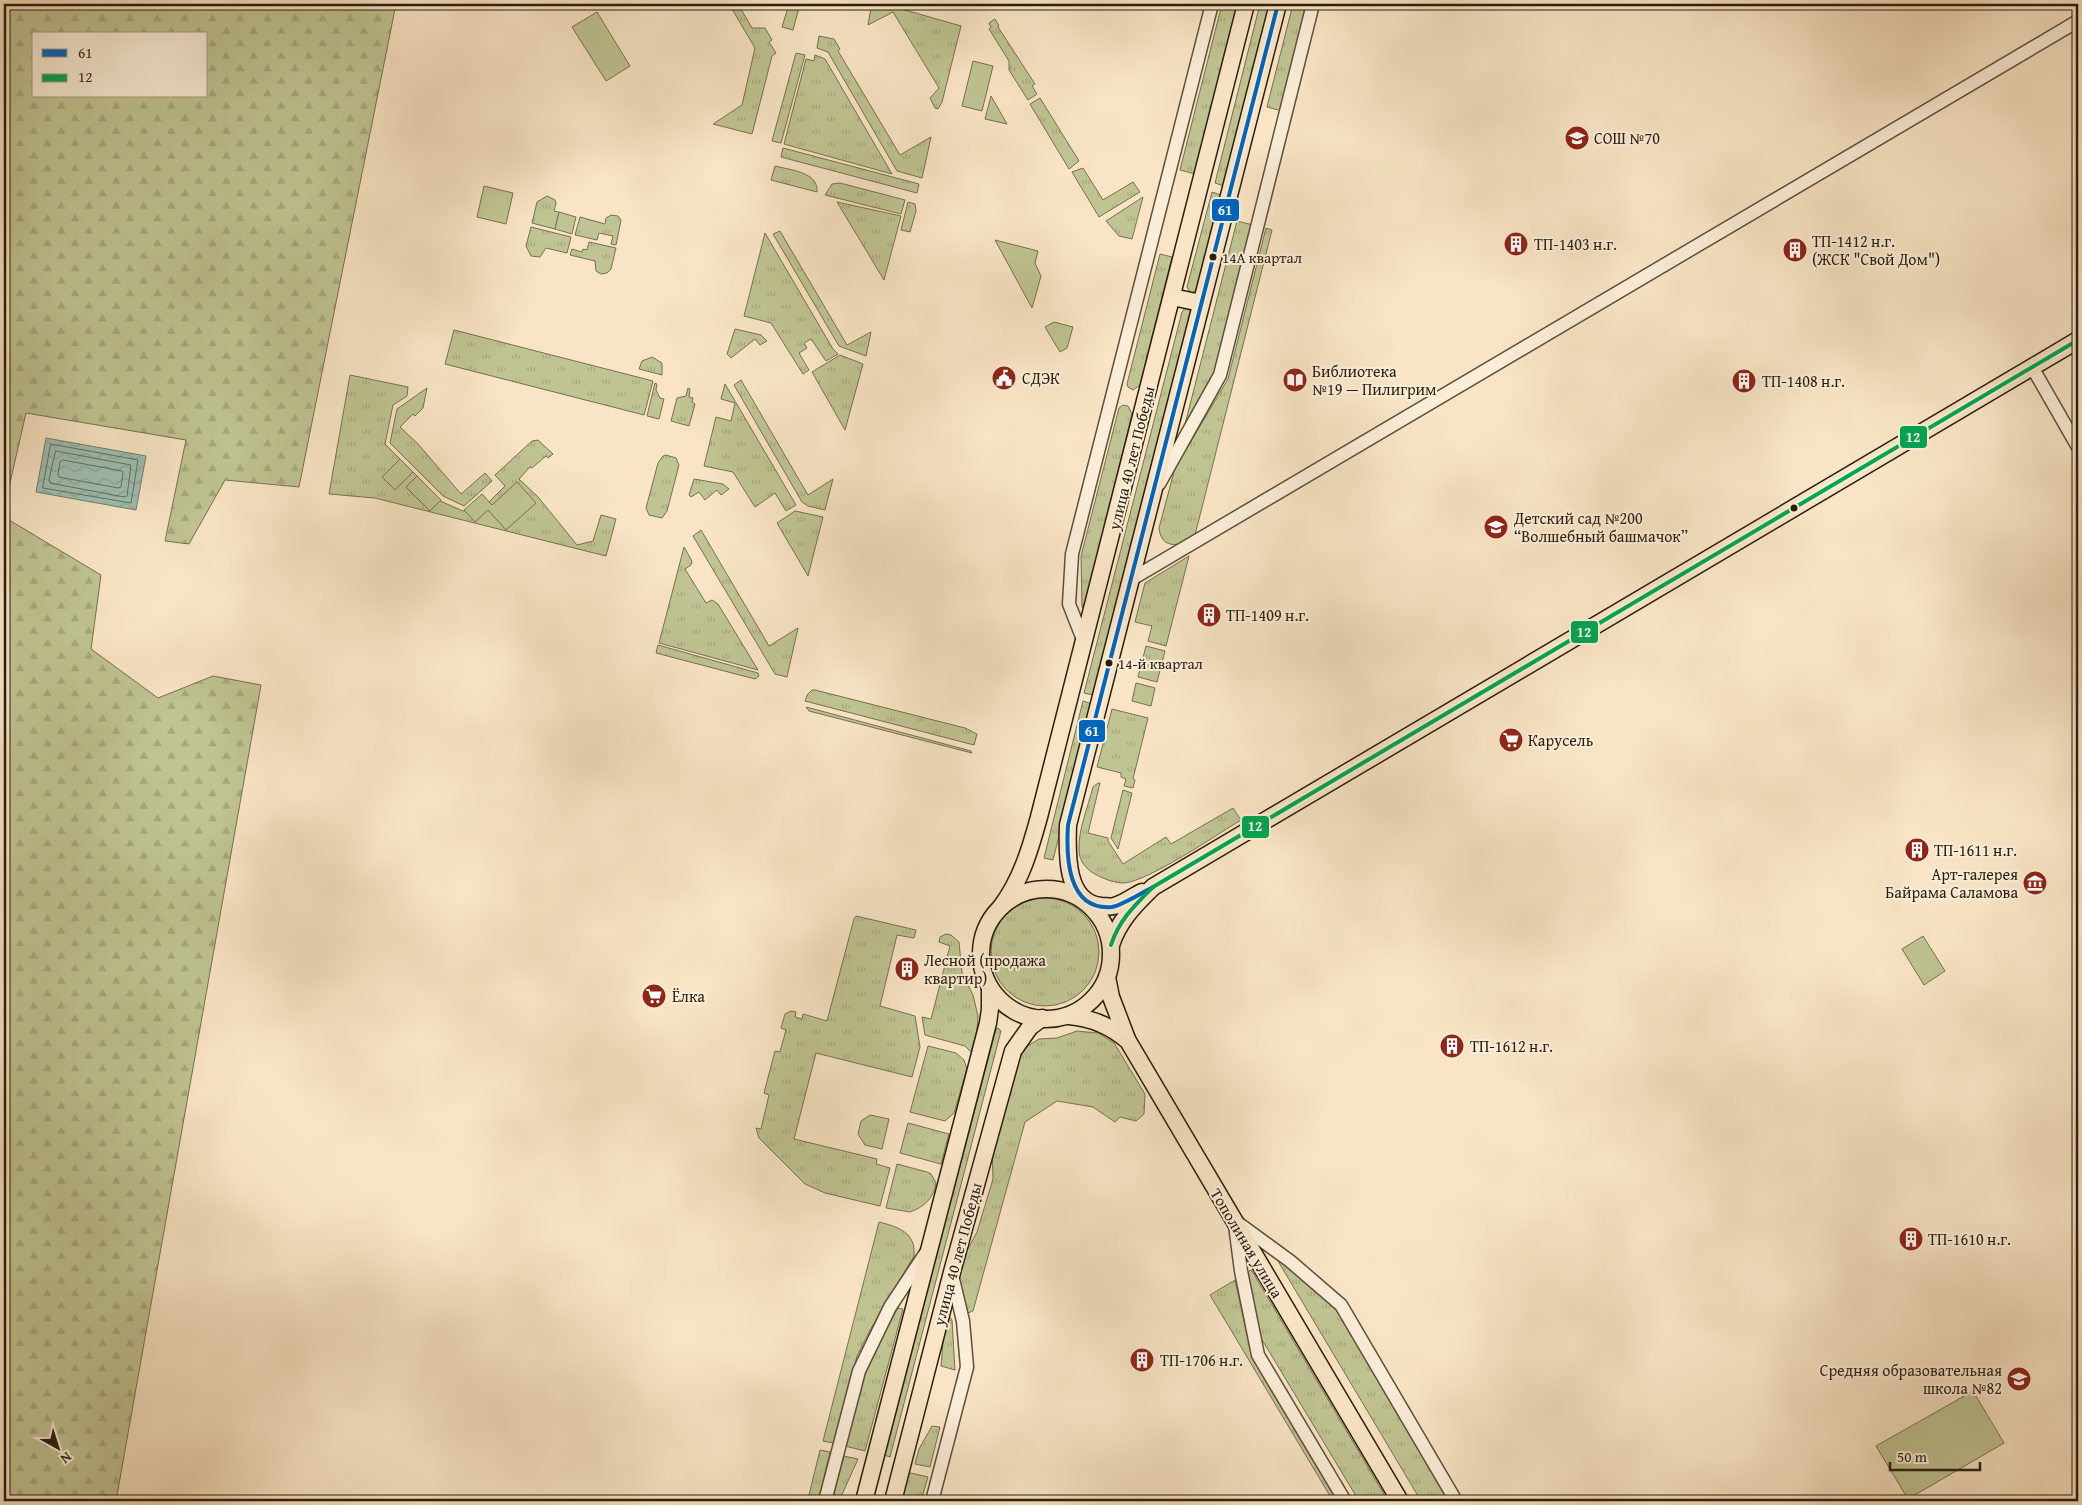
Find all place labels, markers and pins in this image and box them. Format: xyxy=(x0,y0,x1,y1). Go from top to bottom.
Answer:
school or university icon: СОШ №70 xyxy=(1564,125,1590,151)
place label: СОШ №70 xyxy=(1594,126,1660,150)
place label: ТП-1412 н.г. (ЖСК "Свой Дом") xyxy=(1812,229,1940,271)
building icon: ТП-1403 н.г. xyxy=(1503,231,1529,257)
place label: ТП-1403 н.г. xyxy=(1534,232,1617,256)
building icon: ТП-1412 н.г. (ЖСК "Свой Дом") xyxy=(1782,237,1808,263)
place label: 14А квартал xyxy=(1222,247,1302,268)
marker: 14А квартал xyxy=(1208,252,1218,262)
place label: Библиотека №19 — Пилигрим xyxy=(1312,359,1437,401)
public building icon: СДЭК xyxy=(991,365,1017,391)
place label: СДЭК xyxy=(1022,366,1060,390)
library icon: Библиотека №19 — Пилигрим xyxy=(1282,367,1308,393)
building icon: ТП-1408 н.г. xyxy=(1731,368,1757,394)
place label: ТП-1408 н.г. xyxy=(1762,369,1845,393)
unlabelled marker xyxy=(1789,503,1799,513)
place label: Детский сад №200 “Волшебный башмачок” xyxy=(1513,506,1688,548)
school or university icon: Детский сад №200 “Волшебный башмачок” xyxy=(1483,514,1509,540)
building icon: ТП-1409 н.г. xyxy=(1196,602,1222,628)
place label: ТП-1409 н.г. xyxy=(1226,603,1309,627)
place label: 14-й квартал xyxy=(1118,653,1203,674)
marker: 14-й квартал xyxy=(1104,658,1114,668)
supermarket icon: Карусель xyxy=(1498,727,1524,753)
place label: Карусель xyxy=(1528,728,1594,752)
building icon: ТП-1611 н.г. xyxy=(1904,837,1930,863)
place label: ТП-1611 н.г. xyxy=(1934,838,2017,862)
place label: Арт-галерея Байрама Саламова xyxy=(1885,862,2018,904)
museum icon: Арт-галерея Байрама Саламова xyxy=(2022,870,2048,896)
place label: Лесной (продажа квартир) xyxy=(924,948,1046,990)
building icon: Лесной (продажа квартир) xyxy=(894,956,920,982)
supermarket icon: Ёлка xyxy=(641,983,667,1009)
place label: Ёлка xyxy=(672,984,705,1008)
building icon: ТП-1612 н.г. xyxy=(1439,1033,1465,1059)
place label: ТП-1612 н.г. xyxy=(1470,1034,1553,1058)
building icon: ТП-1610 н.г. xyxy=(1898,1226,1924,1252)
place label: ТП-1610 н.г. xyxy=(1928,1227,2011,1251)
building icon: ТП-1706 н.г. xyxy=(1129,1347,1155,1373)
place label: ТП-1706 н.г. xyxy=(1160,1348,1243,1372)
place label: Средняя образовательная школа №82 xyxy=(1820,1358,2002,1400)
school or university icon: Средняя образовательная школа №82 xyxy=(2006,1366,2032,1392)

